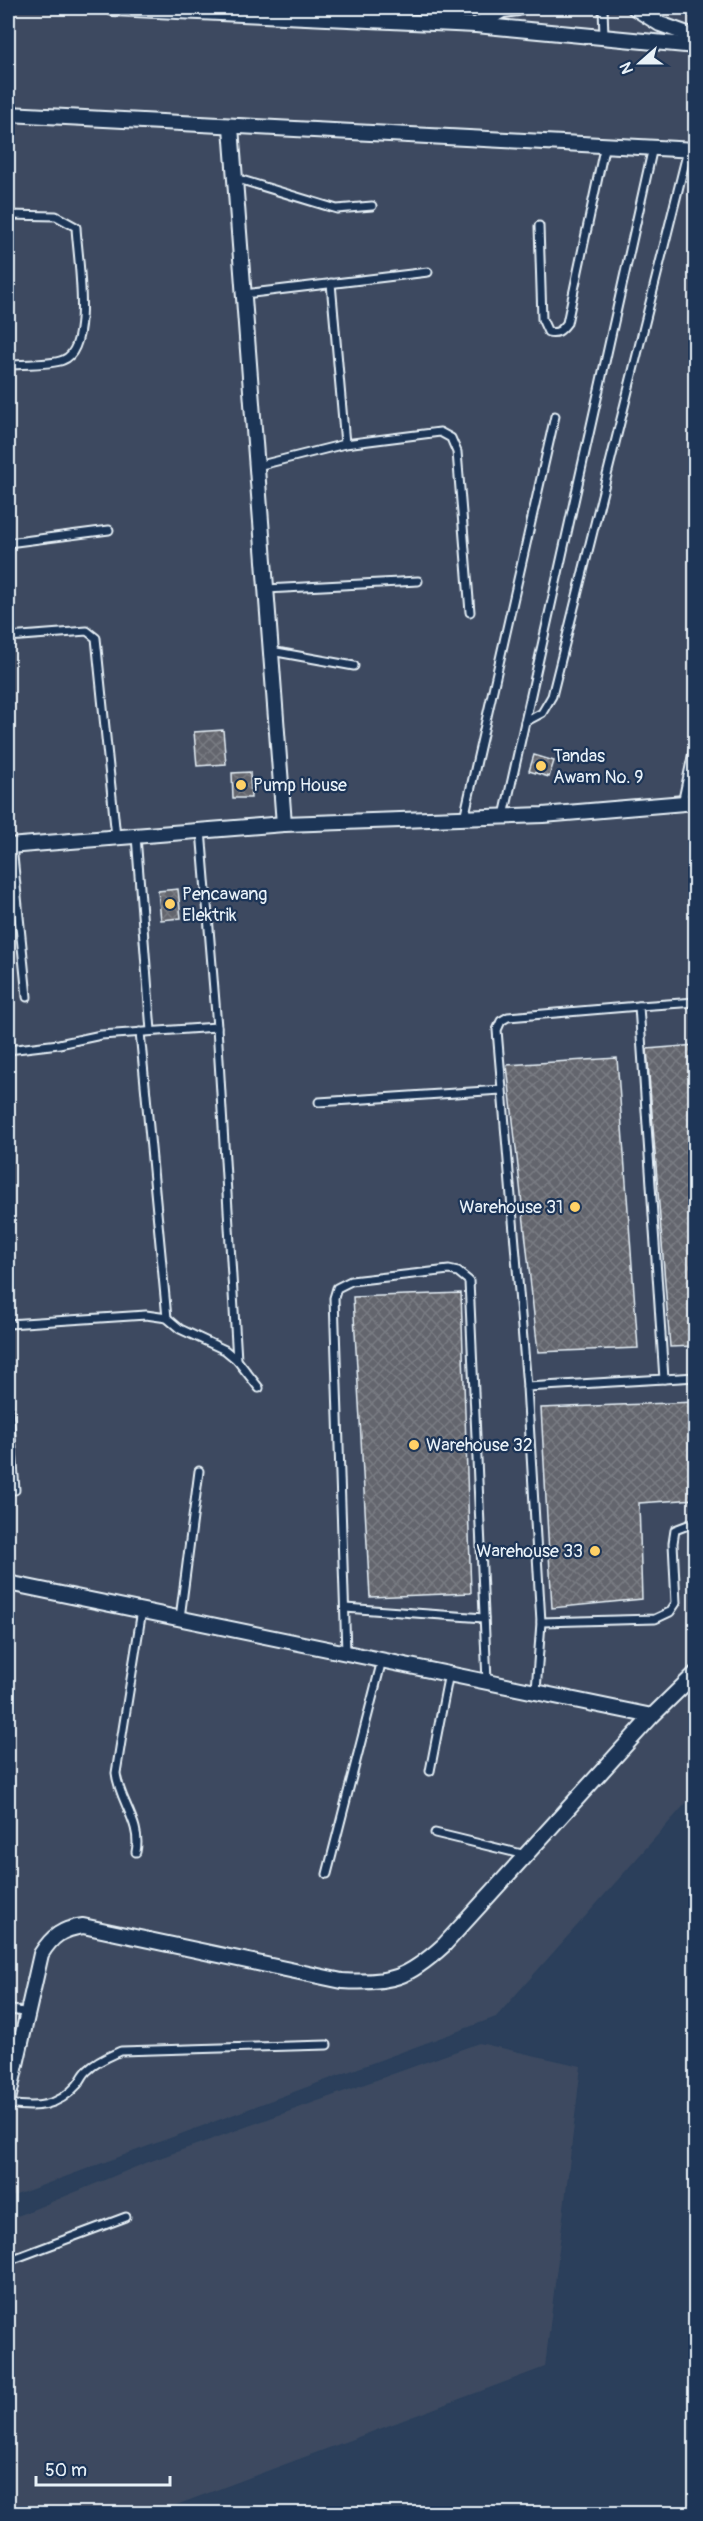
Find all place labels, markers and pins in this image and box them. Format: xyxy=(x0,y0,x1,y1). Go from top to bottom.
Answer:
place label: Tandas Awam No. 9 xyxy=(553,745,644,789)
marker: Tandas Awam No. 9 xyxy=(534,759,548,773)
place label: Pump House xyxy=(253,774,347,797)
marker: Pump House xyxy=(234,778,248,792)
place label: Pencawang Elektrik xyxy=(182,883,267,927)
marker: Pencawang Elektrik xyxy=(163,897,177,911)
place label: Warehouse 31 xyxy=(459,1196,563,1219)
marker: Warehouse 31 xyxy=(568,1200,582,1214)
place label: Warehouse 32 xyxy=(426,1434,533,1457)
marker: Warehouse 32 xyxy=(407,1438,421,1452)
place label: Warehouse 33 xyxy=(476,1540,583,1563)
marker: Warehouse 33 xyxy=(588,1544,602,1558)

